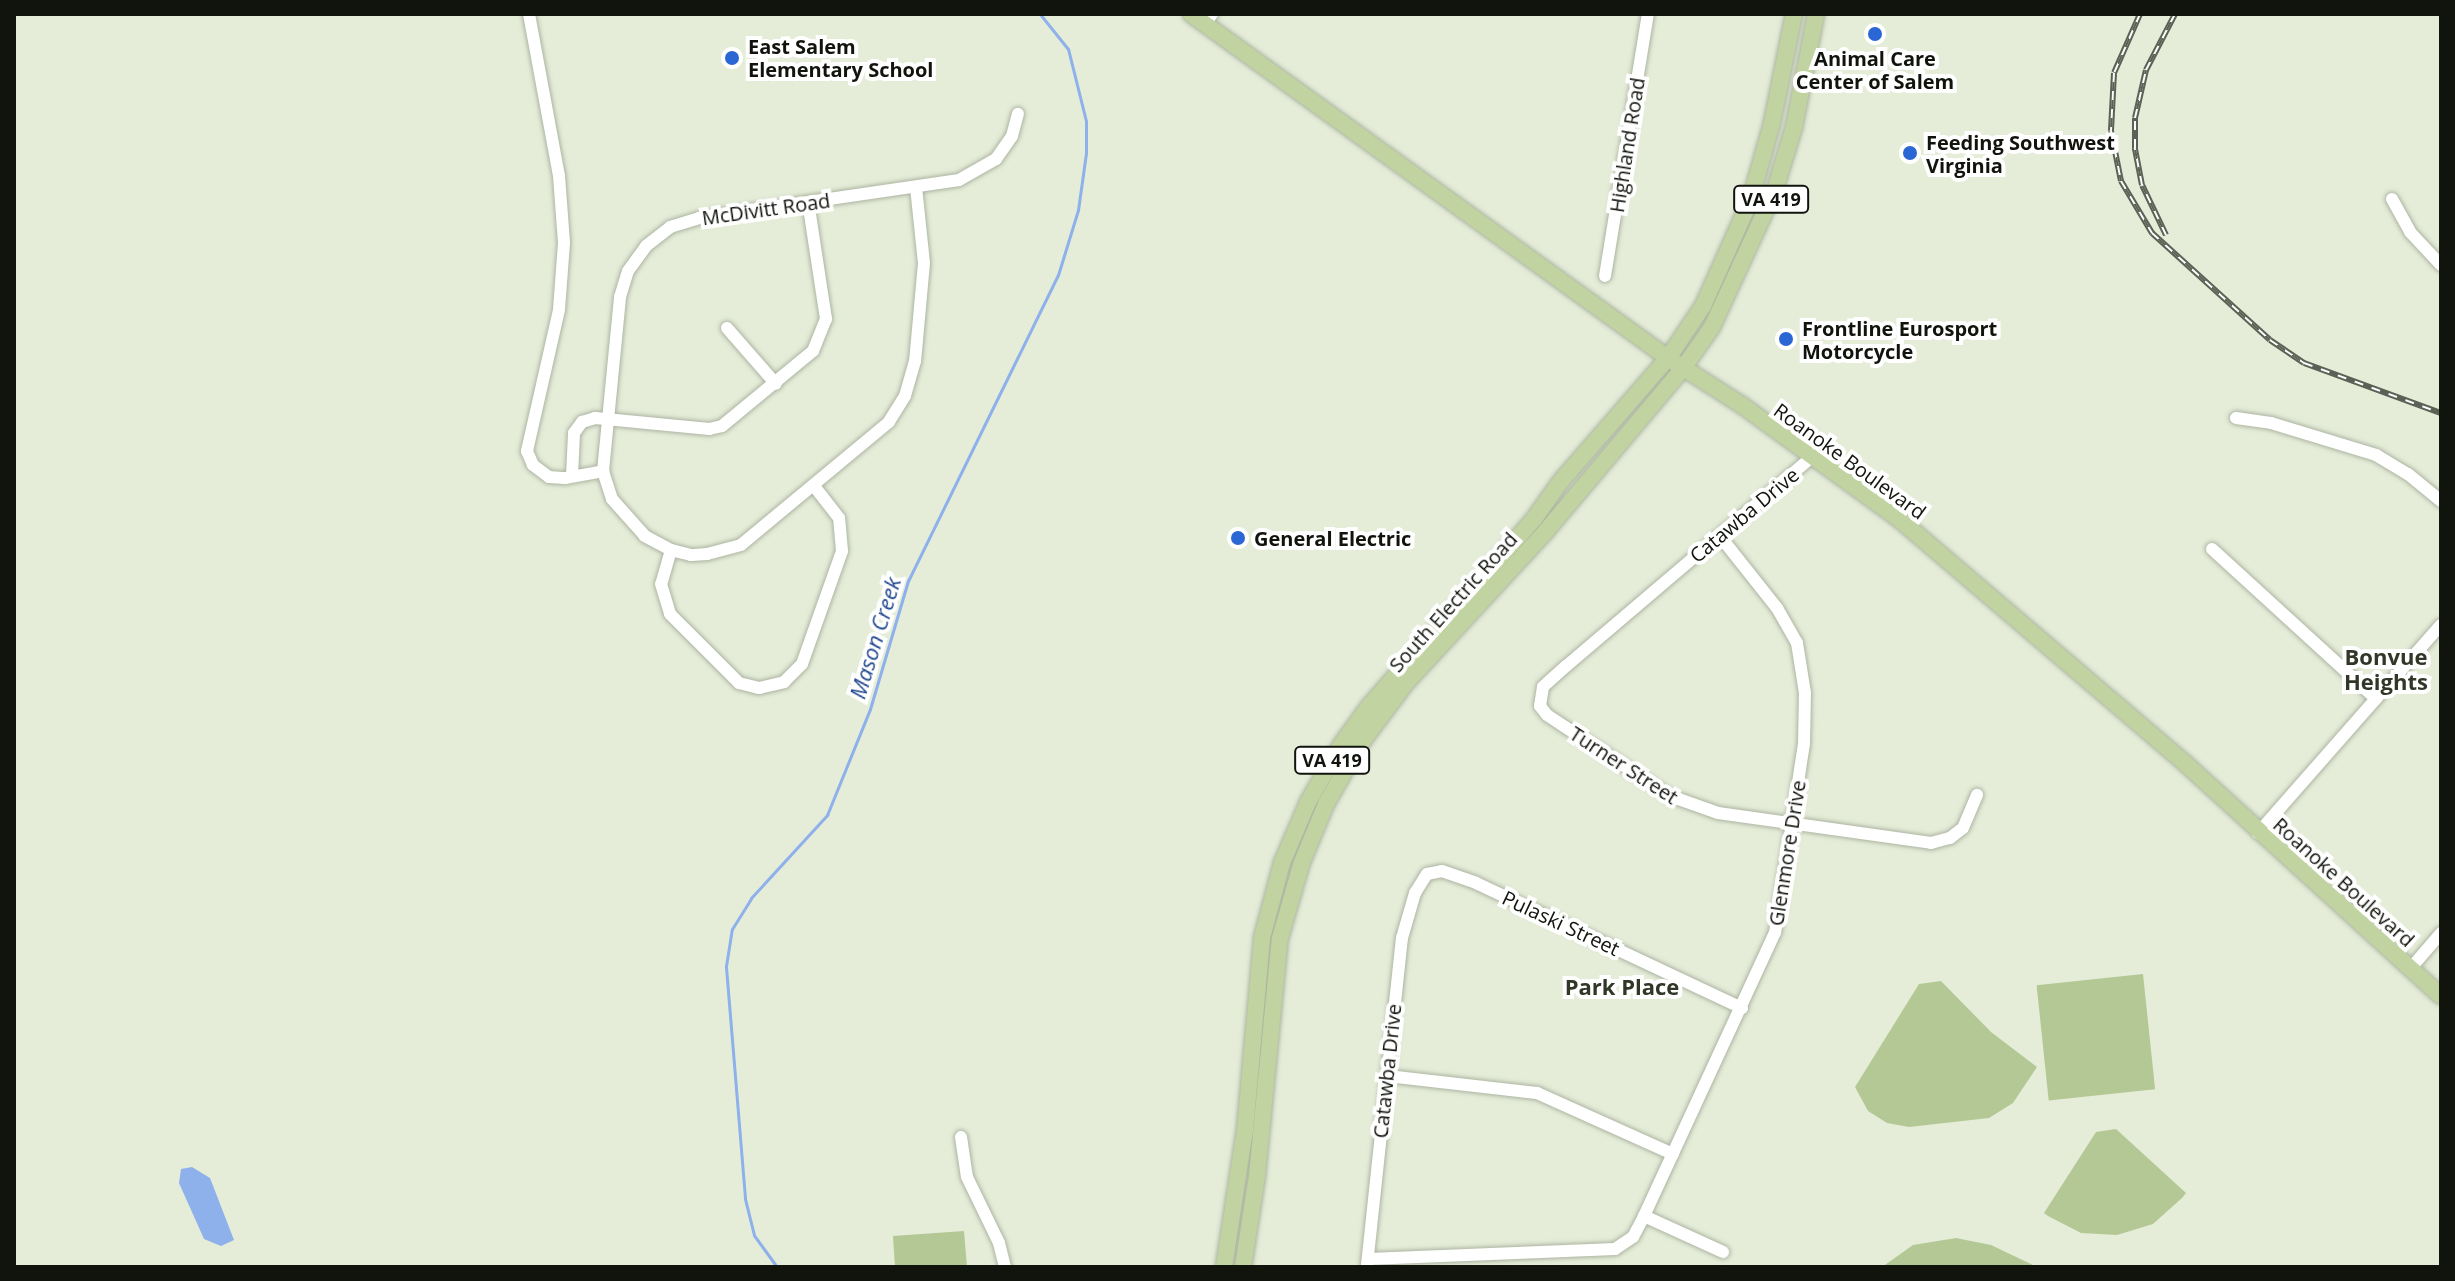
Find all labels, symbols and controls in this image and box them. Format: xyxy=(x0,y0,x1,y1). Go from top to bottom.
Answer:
marker: Animal Care Center of Salem xyxy=(1866,25,1884,43)
place label: East Salem Elementary School xyxy=(748,34,933,81)
place label: Animal Care Center of Salem xyxy=(1796,46,1954,93)
marker: East Salem Elementary School xyxy=(723,49,741,67)
street label: Highland Road xyxy=(1604,76,1650,214)
place label: Feeding Southwest Virginia xyxy=(1926,130,2115,177)
marker: Feeding Southwest Virginia xyxy=(1901,144,1919,162)
road number: VA 419 xyxy=(1733,185,1809,213)
street label: McDivitt Road xyxy=(700,188,832,230)
place label: Frontline Eurosport Motorcycle xyxy=(1802,316,1997,363)
marker: Frontline Eurosport Motorcycle xyxy=(1777,330,1795,348)
street label: Roanoke Boulevard xyxy=(1769,398,1931,524)
street label: Catawba Drive xyxy=(1685,462,1803,568)
place label: General Electric xyxy=(1254,526,1411,550)
street label: South Electric Road xyxy=(1384,527,1522,677)
marker: General Electric xyxy=(1229,529,1247,547)
water label: Mason Creek xyxy=(844,574,906,702)
district label: Bonvue Heights xyxy=(2344,643,2428,694)
street label: Turner Street xyxy=(1565,721,1683,809)
road number: VA 419 xyxy=(1294,746,1370,774)
street label: Glenmore Drive xyxy=(1764,778,1810,928)
street label: Roanoke Boulevard xyxy=(2268,812,2420,952)
street label: Pulaski Street xyxy=(1499,885,1623,961)
district label: Park Place xyxy=(1565,974,1679,1000)
street label: Catawba Drive xyxy=(1368,1003,1406,1139)

